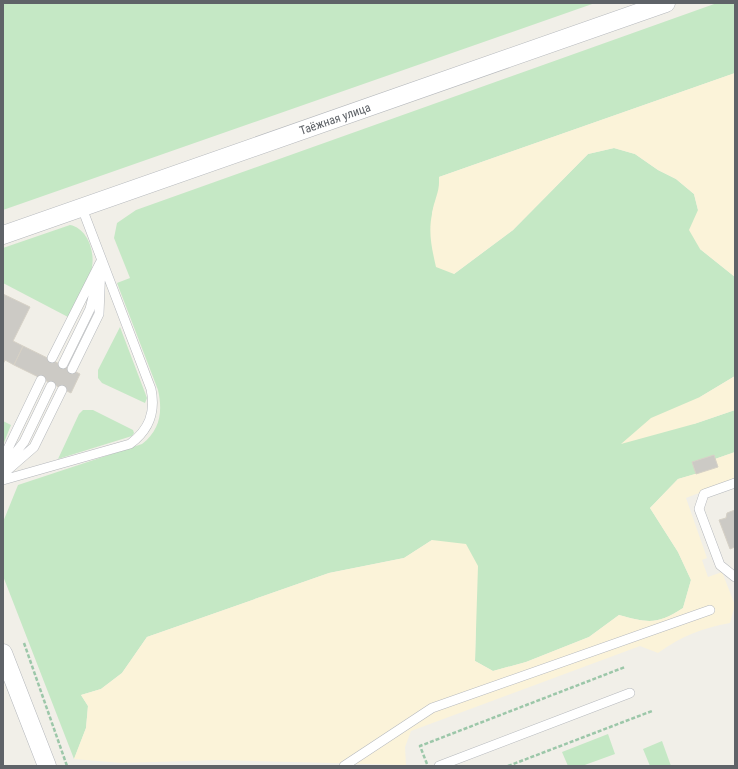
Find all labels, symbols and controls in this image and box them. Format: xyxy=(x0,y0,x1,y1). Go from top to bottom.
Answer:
street label: Таёжная улица xyxy=(298,100,373,138)

